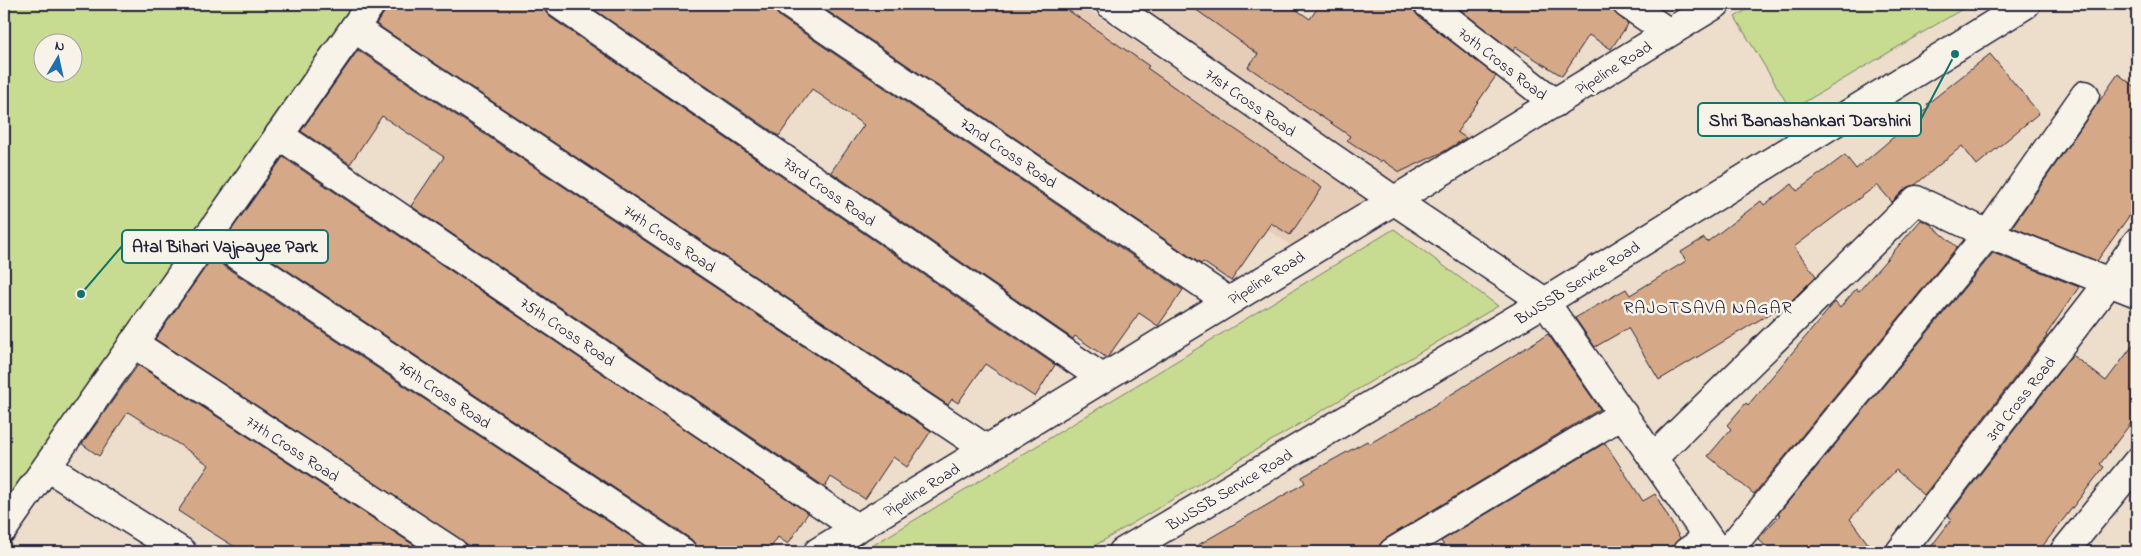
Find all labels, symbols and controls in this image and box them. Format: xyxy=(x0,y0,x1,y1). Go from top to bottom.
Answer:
street label: 70th Cross Road xyxy=(1452,22,1552,107)
north arrow xyxy=(32,32,82,82)
text: N xyxy=(53,36,66,58)
street label: Pipeline Road xyxy=(1571,36,1657,102)
street label: 71st Cross Road xyxy=(1199,63,1300,144)
callout: Shri Banashankari Darshini xyxy=(1698,103,1921,136)
text: Shri Banashankari Darshini xyxy=(1709,109,1911,135)
street label: 72nd Cross Road xyxy=(955,112,1061,195)
street label: 73rd Cross Road xyxy=(778,152,880,234)
street label: 74th Cross Road xyxy=(618,200,720,280)
callout: Atal Bihari Vajpayee Park xyxy=(122,230,328,263)
text: Atal Bihari Vajpayee Park xyxy=(132,235,319,262)
street label: BWSSB Service Road xyxy=(1510,236,1645,332)
street label: Pipeline Road xyxy=(1224,246,1310,312)
street label: 75th Cross Road xyxy=(515,292,619,373)
district label: RAJOTSAVA NAGAR xyxy=(1623,296,1793,322)
street label: 3rd Cross Road xyxy=(1981,352,2062,447)
street label: 76th Cross Road xyxy=(393,356,495,436)
street label: 77th Cross Road xyxy=(240,410,343,489)
street label: BWSSB Service Road xyxy=(1162,444,1298,538)
street label: Pipeline Road xyxy=(879,458,965,524)

